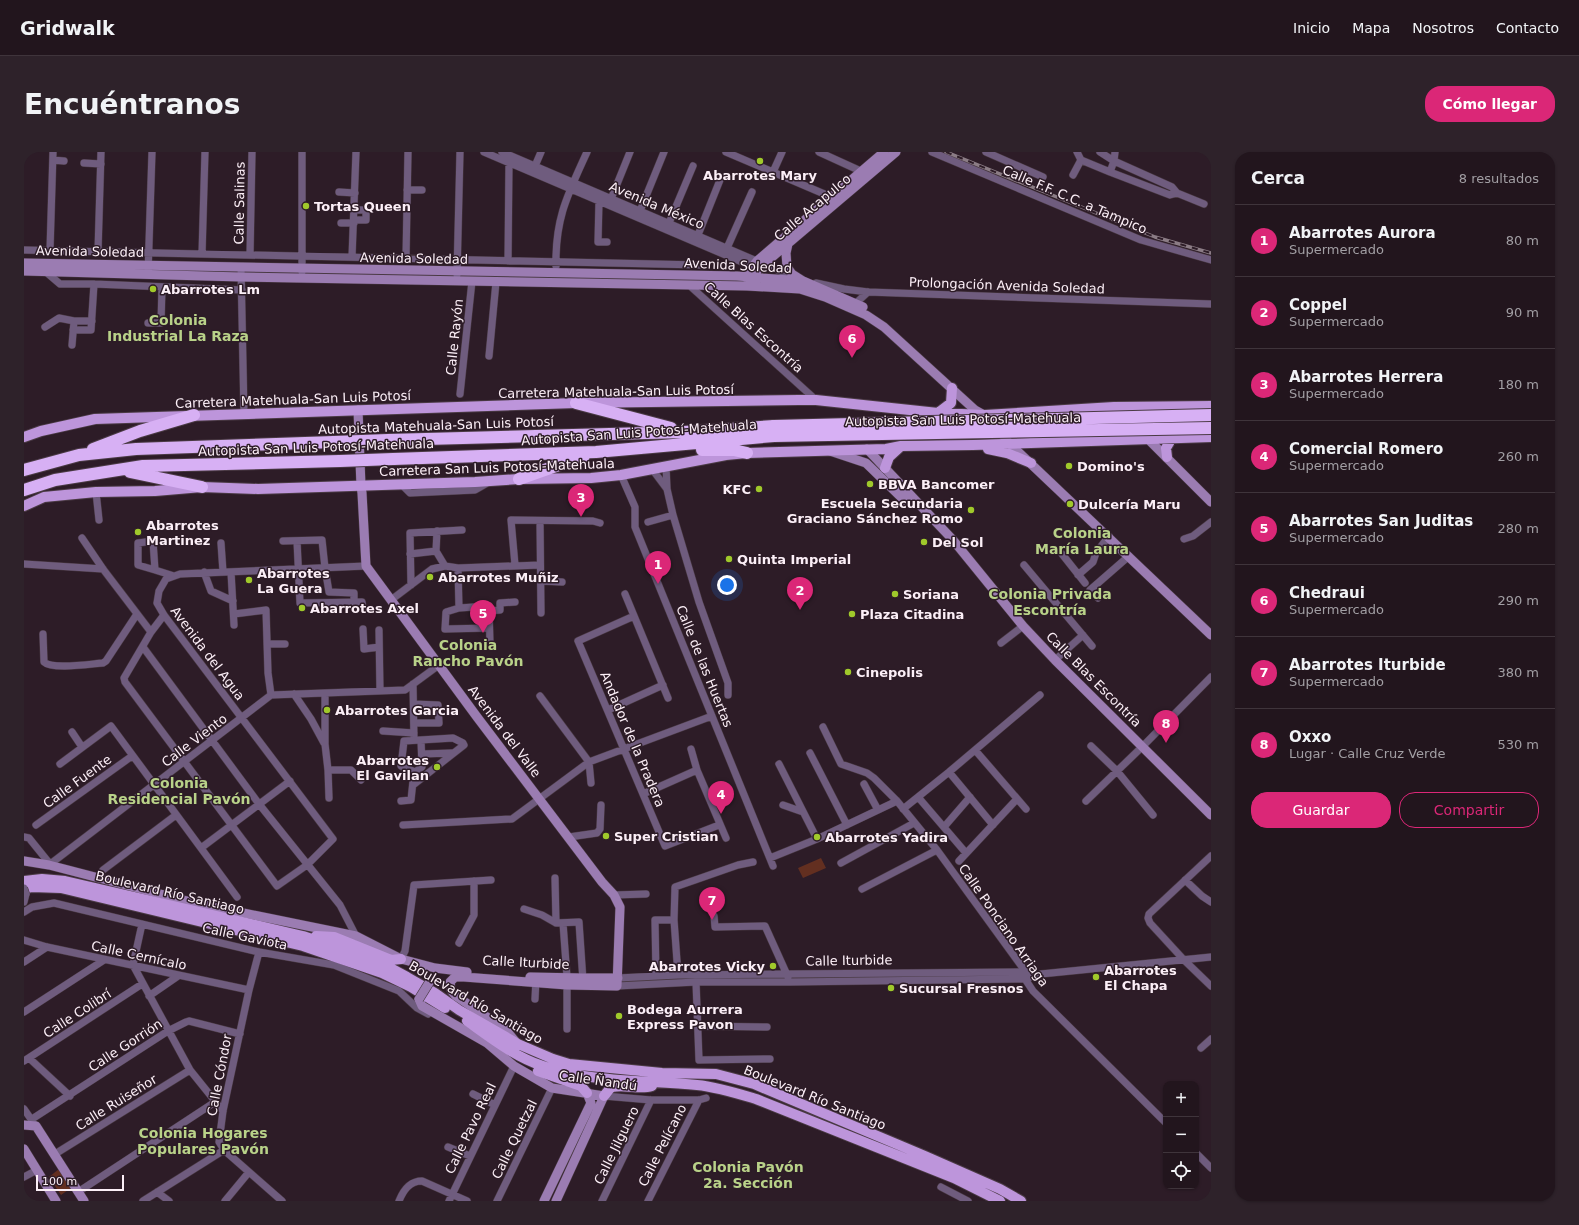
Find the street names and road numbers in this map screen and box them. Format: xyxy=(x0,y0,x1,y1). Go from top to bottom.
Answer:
street label: Calle Salinas xyxy=(231,161,248,245)
street label: Calle F.F. C.C. a Tampico xyxy=(1000,162,1149,237)
street label: Calle Acapulco xyxy=(771,171,854,244)
street label: Avenida México xyxy=(607,179,706,232)
street label: Avenida Soledad xyxy=(36,243,144,260)
street label: Avenida Soledad xyxy=(360,250,468,267)
street label: Avenida Soledad xyxy=(683,255,792,276)
street label: Prolongación Avenida Soledad xyxy=(909,275,1105,296)
street label: Calle Blas Escontría xyxy=(701,279,806,376)
street label: Calle Rayón xyxy=(443,298,466,376)
street label: Carretera Matehuala-San Luis Potosí xyxy=(498,382,734,401)
street label: Carretera Matehuala-San Luis Potosí xyxy=(175,388,412,411)
street label: Autopista San Luis Potosí-Matehuala xyxy=(845,410,1081,429)
street label: Autopista Matehuala-San Luis Potosí xyxy=(318,414,555,437)
street label: Autopista San Luis Potosí-Matehuala xyxy=(521,417,757,448)
street label: Autopista San Luis Potosí-Matehuala xyxy=(198,436,434,459)
street label: Carretera San Luis Potosí-Matehuala xyxy=(379,456,615,479)
street label: Calle de las Huertas xyxy=(673,603,736,730)
street label: Avenida del Agua xyxy=(167,604,248,703)
street label: Calle Blas Escontría xyxy=(1043,629,1144,730)
street label: Andador de la Pradera xyxy=(597,669,668,809)
street label: Avenida del Valle xyxy=(465,682,544,780)
street label: Calle Viento xyxy=(159,711,230,770)
street label: Calle Fuente xyxy=(40,752,114,811)
street label: Calle Ponciano Arriaga xyxy=(956,861,1052,989)
street label: Boulevard Río Santiago xyxy=(94,868,246,917)
street label: Calle Gaviota xyxy=(201,920,289,953)
street label: Calle Cernícalo xyxy=(90,938,188,973)
street label: Calle Iturbide xyxy=(805,952,893,969)
street label: Calle Iturbide xyxy=(482,953,570,972)
street label: Boulevard Río Santiago xyxy=(406,958,545,1047)
street label: Calle Colibrí xyxy=(41,986,114,1041)
street label: Calle Gorrión xyxy=(86,1016,165,1075)
street label: Calle Cóndor xyxy=(204,1032,235,1117)
street label: Boulevard Río Santiago xyxy=(742,1062,888,1133)
street label: Calle Ñandú xyxy=(558,1068,638,1093)
street label: Calle Ruiseñor xyxy=(73,1071,160,1133)
street label: Calle Pavo Real xyxy=(442,1080,499,1176)
street label: Calle Quetzal xyxy=(489,1097,540,1181)
street label: Calle Pelícano xyxy=(635,1102,690,1189)
street label: Calle Jilguero xyxy=(591,1104,642,1187)

